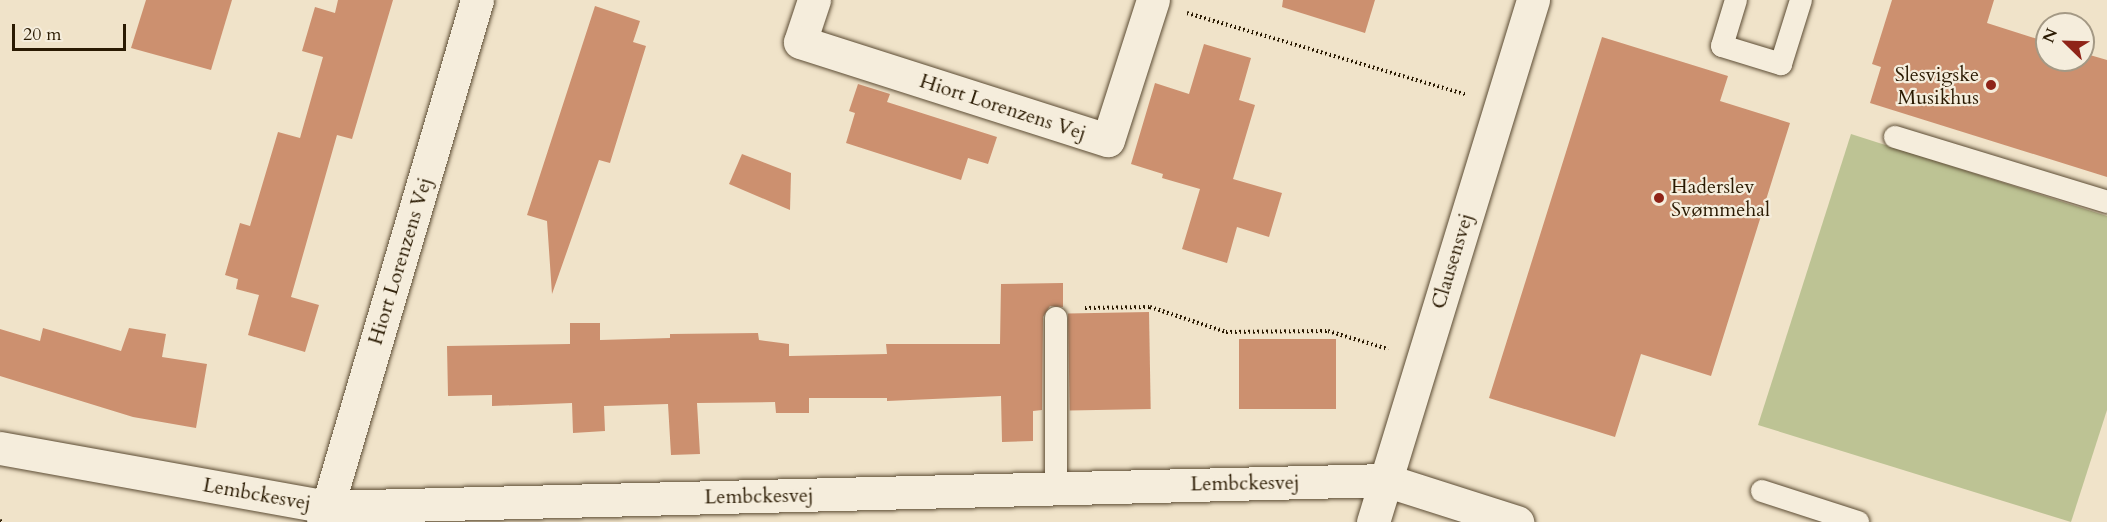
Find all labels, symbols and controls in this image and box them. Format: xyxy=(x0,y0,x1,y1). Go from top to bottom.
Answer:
scale bar xyxy=(15,12,129,50)
north arrow xyxy=(2035,12,2095,72)
text: 20 m xyxy=(23,22,62,47)
text: N xyxy=(2037,25,2063,46)
place label: Slesvigske Musikhus xyxy=(1895,62,1979,109)
street label: Hiort Lorenzens Vej xyxy=(917,69,1089,145)
marker: Slesvigske Musikhus xyxy=(1984,78,1998,92)
street label: Hiort Lorenzens Vej xyxy=(363,174,437,348)
place label: Haderslev Svømmehal xyxy=(1671,174,1770,221)
marker: Haderslev Svømmehal xyxy=(1652,191,1666,205)
street label: Clausensvej xyxy=(1426,210,1478,312)
street label: Lembckesvej xyxy=(1190,470,1300,496)
street label: Lembckesvej xyxy=(201,473,313,515)
street label: Lembckesvej xyxy=(704,483,814,509)

